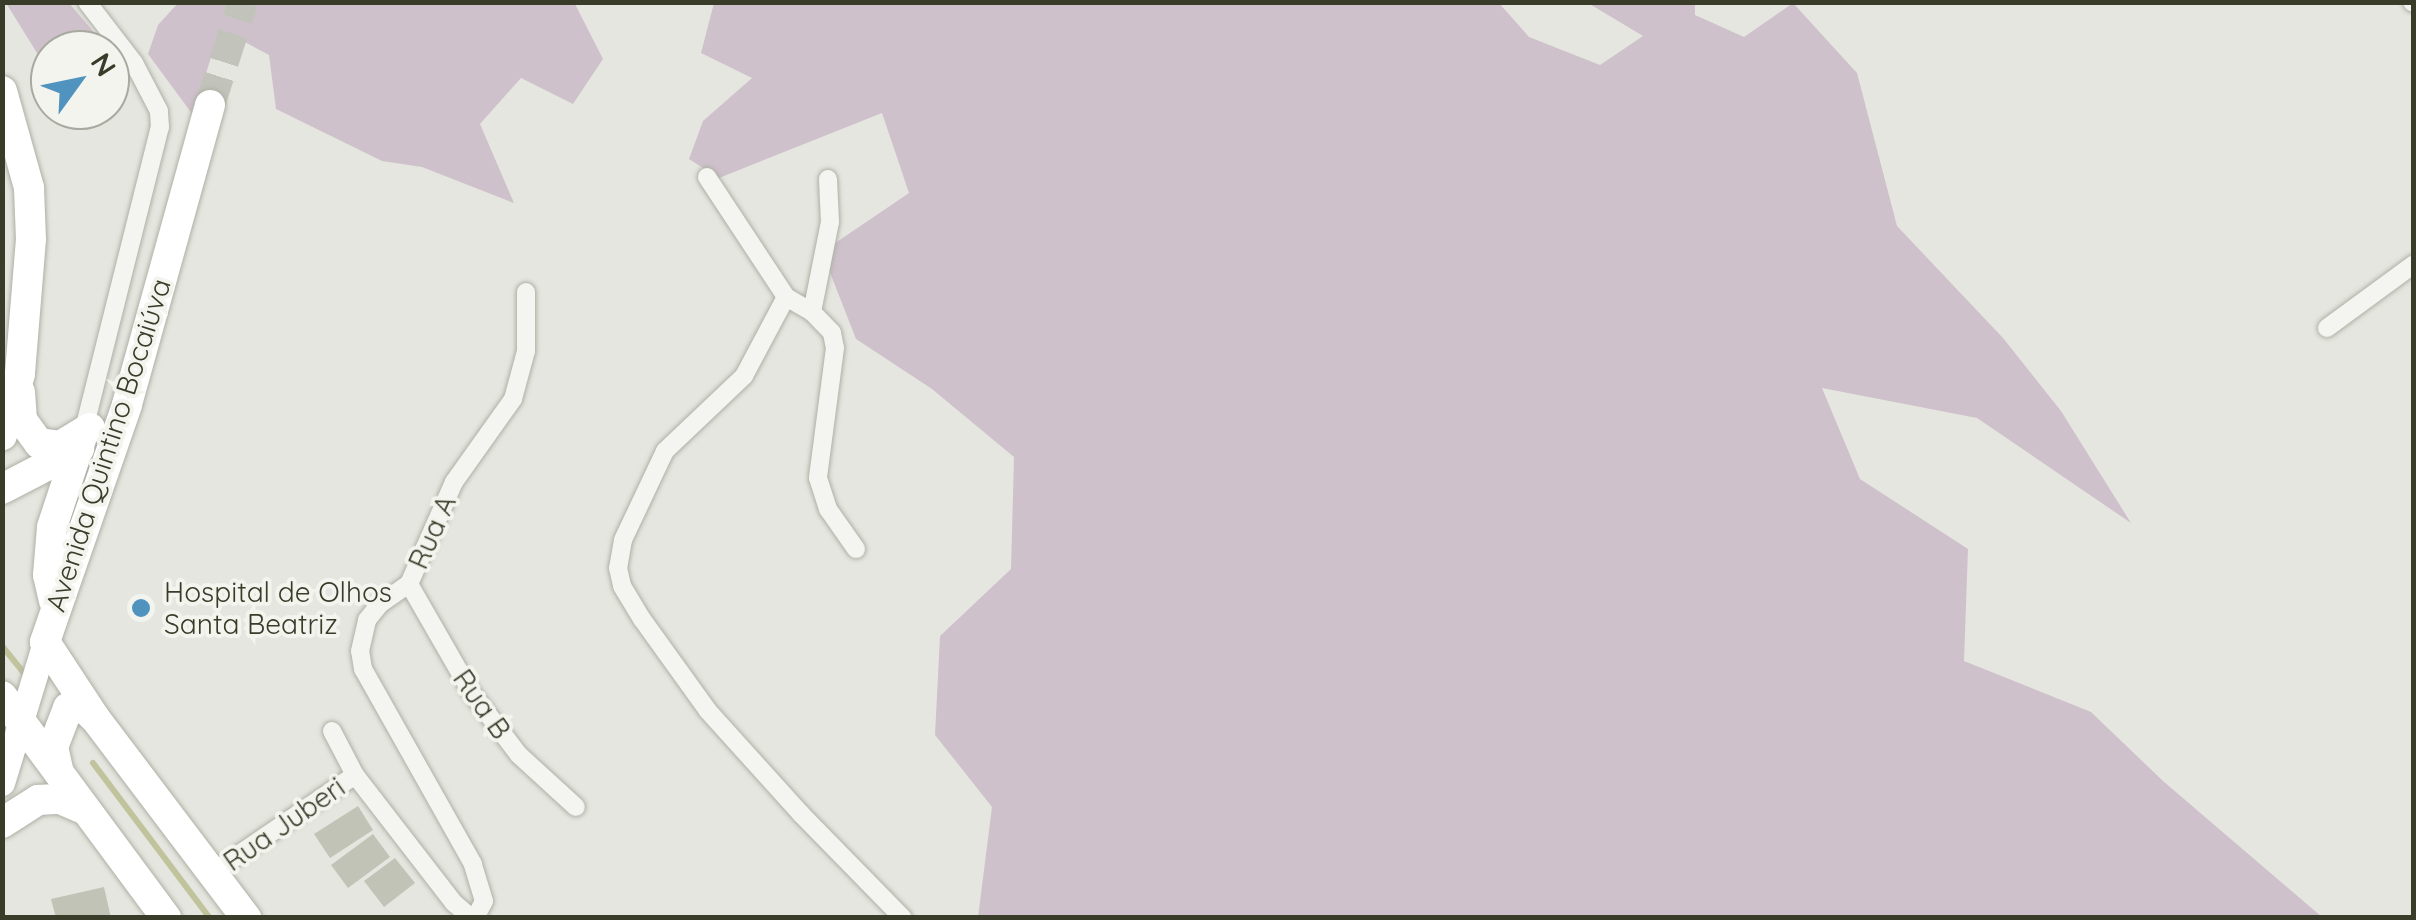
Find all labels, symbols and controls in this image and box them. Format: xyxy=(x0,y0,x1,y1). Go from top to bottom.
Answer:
north arrow xyxy=(30,30,130,130)
text: N xyxy=(84,46,124,83)
street label: Avenida Quintino Bocaiúva xyxy=(38,274,178,616)
street label: Rua A xyxy=(401,490,463,574)
place label: Hospital de Olhos Santa Beatriz xyxy=(164,575,392,641)
marker: Hospital de Olhos Santa Beatriz xyxy=(128,595,154,621)
street label: Rua B xyxy=(446,663,518,745)
street label: Rua Juberi xyxy=(217,770,351,878)

